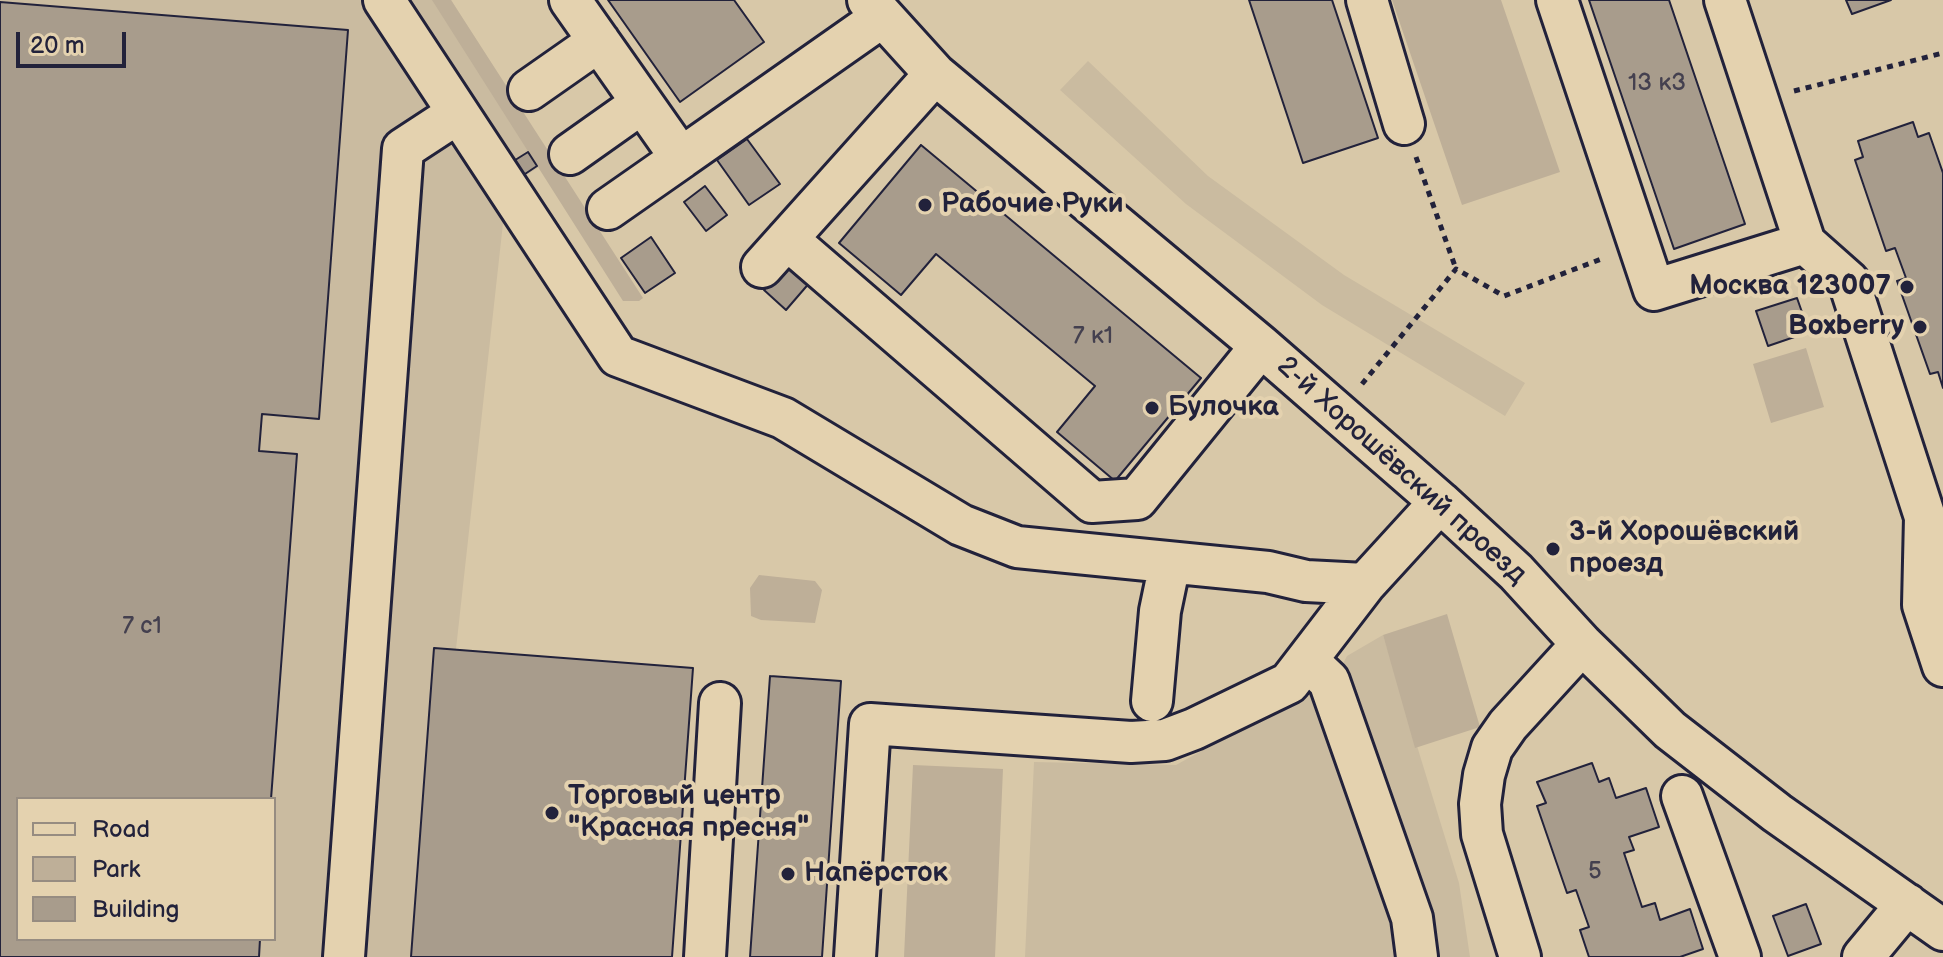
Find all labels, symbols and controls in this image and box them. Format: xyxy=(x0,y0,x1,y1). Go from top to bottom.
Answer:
scale bar xyxy=(20,16,130,66)
text: 20 m xyxy=(30,31,85,60)
house number: 13 к3 xyxy=(1628,70,1686,98)
place label: Рабочие Руки xyxy=(941,188,1124,222)
marker: Рабочие Руки xyxy=(916,196,934,214)
place label: Москва 123007 xyxy=(1689,270,1891,304)
marker: Москва 123007 xyxy=(1898,278,1916,296)
place label: Boxberry xyxy=(1788,310,1904,344)
marker: Boxberry xyxy=(1911,318,1929,336)
house number: 7 к1 xyxy=(1073,323,1113,351)
street label: 2-й Хорошёвский проезд xyxy=(1269,350,1533,592)
place label: Булочка xyxy=(1168,391,1279,425)
marker: Булочка xyxy=(1143,399,1161,417)
place label: 3-й Хорошёвский проезд xyxy=(1569,516,1799,582)
marker: 3-й Хорошёвский проезд xyxy=(1544,540,1562,558)
house number: 7 с1 xyxy=(122,613,162,641)
place label: Торговый центр "Красная пресня" xyxy=(568,780,809,846)
legend xyxy=(16,797,276,941)
marker: Торговый центр "Красная пресня" xyxy=(543,804,561,822)
text: Road xyxy=(92,815,150,844)
text: Park xyxy=(92,855,140,884)
place label: Напёрсток xyxy=(804,857,948,891)
house number: 5 xyxy=(1588,858,1602,886)
marker: Напёрсток xyxy=(779,865,797,883)
text: Building xyxy=(92,895,179,924)

